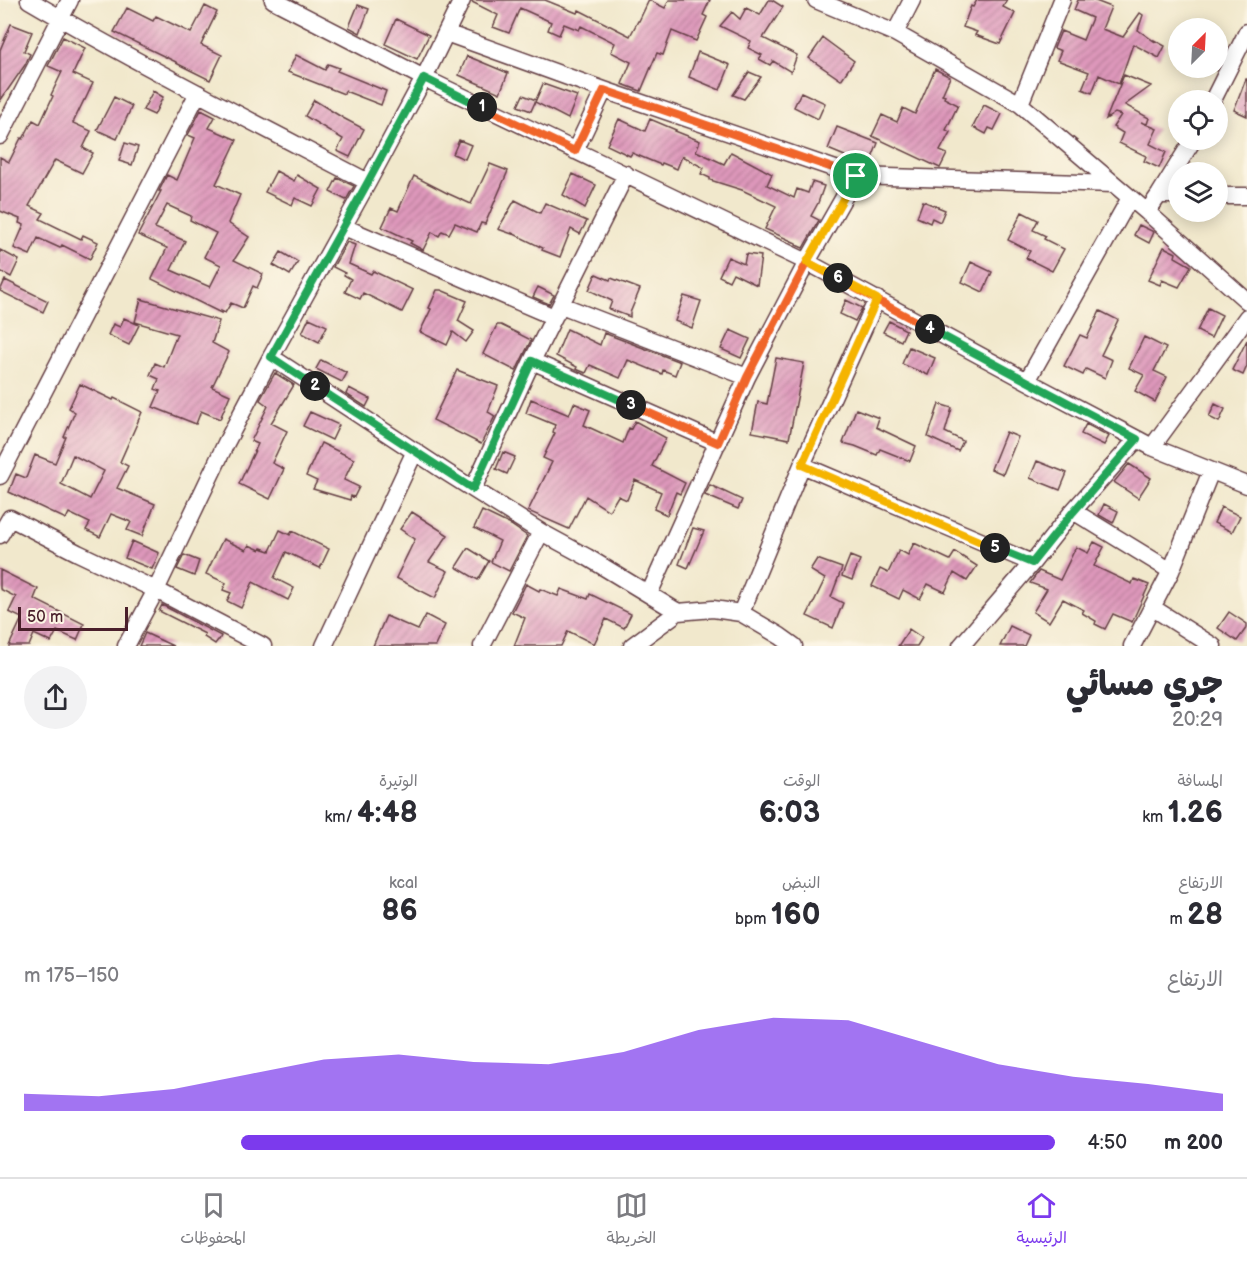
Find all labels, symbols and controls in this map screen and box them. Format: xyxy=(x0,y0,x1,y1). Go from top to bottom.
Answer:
north arrow xyxy=(1168,18,1228,78)
map controls xyxy=(1168,18,1228,222)
button: locate xyxy=(1168,90,1228,150)
pin: 1 xyxy=(467,92,497,122)
text: 1 xyxy=(479,97,485,116)
pin xyxy=(830,150,881,201)
icon: arrive xyxy=(839,159,872,192)
button: layers xyxy=(1168,162,1228,222)
pin: 6 xyxy=(823,263,853,293)
text: 6 xyxy=(833,268,843,287)
pin: 4 xyxy=(915,314,945,344)
text: 4 xyxy=(925,319,935,338)
pin: 2 xyxy=(300,371,330,401)
text: 2 xyxy=(310,376,320,395)
pin: 3 xyxy=(616,390,646,420)
text: 3 xyxy=(626,395,636,414)
pin: 5 xyxy=(980,533,1010,563)
text: 5 xyxy=(990,538,1000,557)
scale bar xyxy=(18,604,128,632)
text: 50 m xyxy=(27,608,63,627)
text: جري مسائي xyxy=(1066,665,1223,705)
button: share xyxy=(24,666,87,729)
text: 20:29 xyxy=(1172,708,1223,732)
text: الوتيرة xyxy=(379,772,418,791)
text: الوقت xyxy=(783,772,820,791)
text: المسافة xyxy=(1177,772,1223,791)
text: 4:48 xyxy=(357,795,418,831)
text: 6:03 xyxy=(759,795,820,831)
text: 1.26 xyxy=(1168,795,1223,831)
text: /km xyxy=(324,808,357,827)
text: km xyxy=(1142,808,1168,827)
text: kcal xyxy=(389,874,418,893)
text: النبض xyxy=(782,874,820,893)
text: الارتفاع xyxy=(1178,874,1223,893)
text: 86 xyxy=(381,893,418,929)
text: 160 xyxy=(771,897,820,933)
text: 28 xyxy=(1187,897,1223,933)
text: bpm xyxy=(735,910,771,929)
text: m xyxy=(1169,910,1187,929)
text: 150–175 m xyxy=(24,964,119,988)
text: الارتفاع xyxy=(1167,968,1223,992)
text: 4:50 xyxy=(1088,1131,1127,1155)
text: 200 m xyxy=(1164,1131,1223,1155)
tab: المحفوظات xyxy=(180,1189,246,1252)
tab: الخريطة xyxy=(606,1189,656,1252)
tab: الرئيسية xyxy=(1017,1189,1067,1252)

